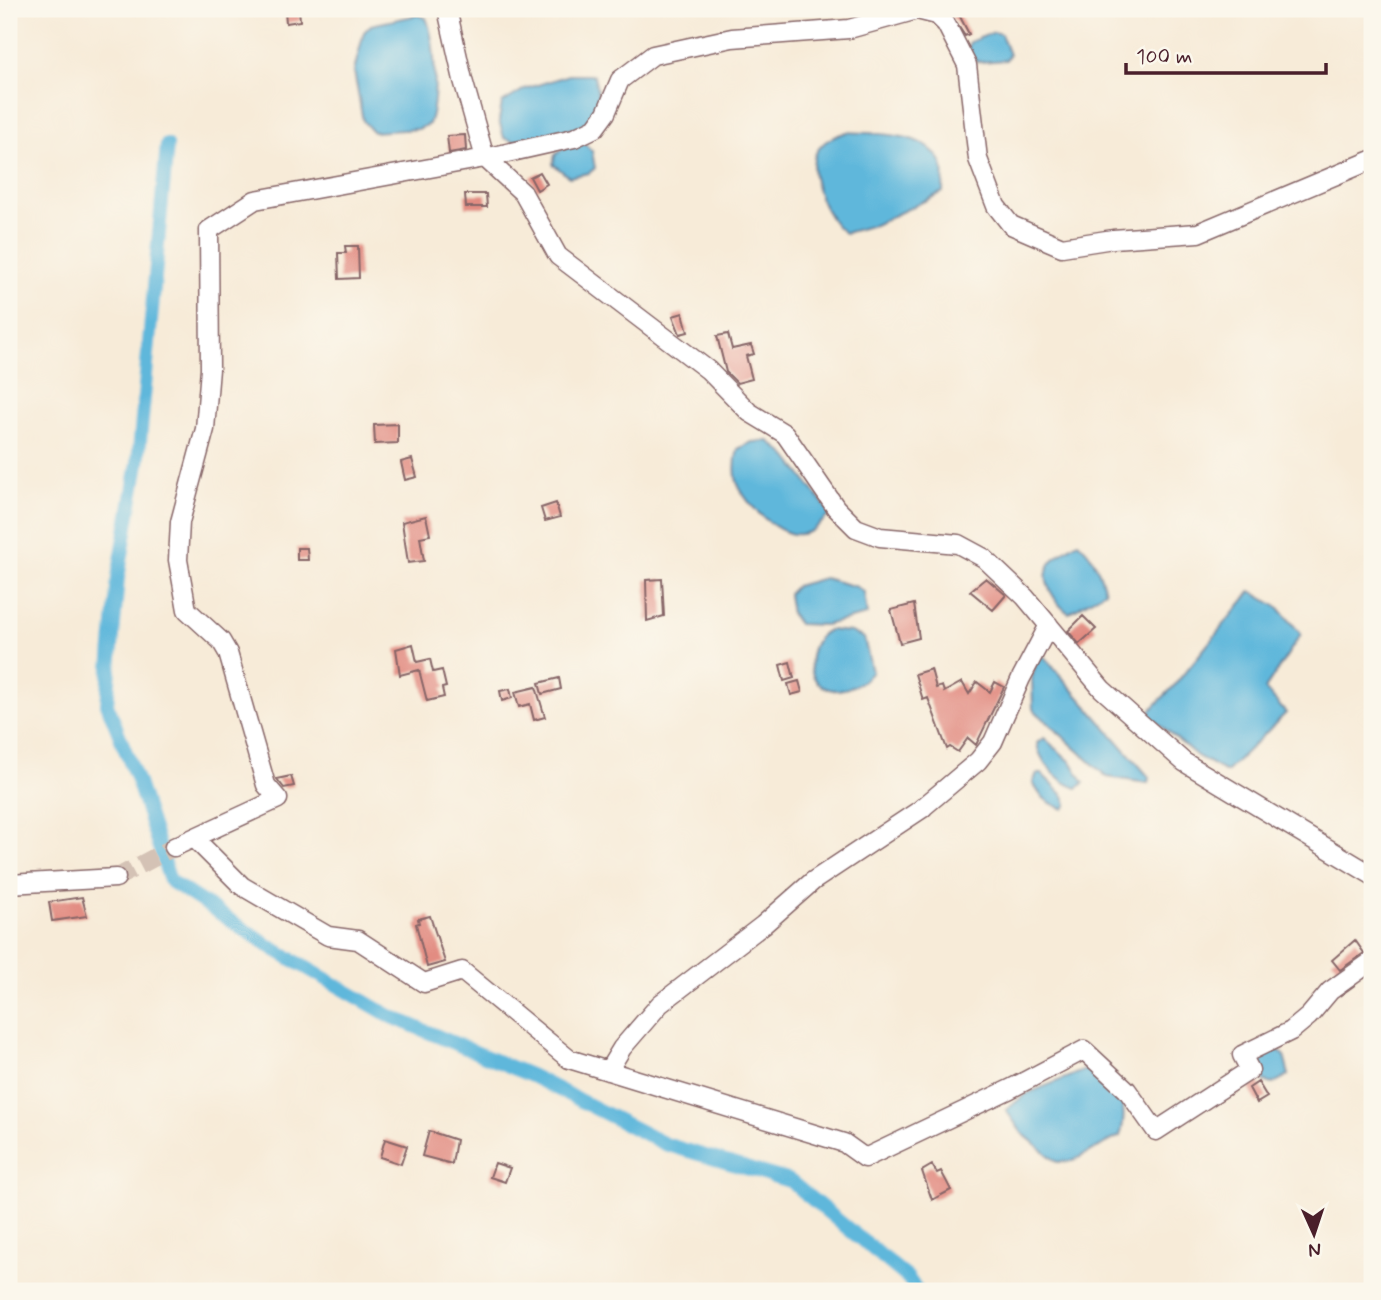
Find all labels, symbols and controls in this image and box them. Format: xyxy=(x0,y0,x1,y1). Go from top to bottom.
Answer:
scale bar xyxy=(1126,32,1325,76)
text: 100 m xyxy=(1136,43,1192,71)
north arrow xyxy=(1280,1198,1350,1268)
text: N xyxy=(1308,1237,1322,1262)

